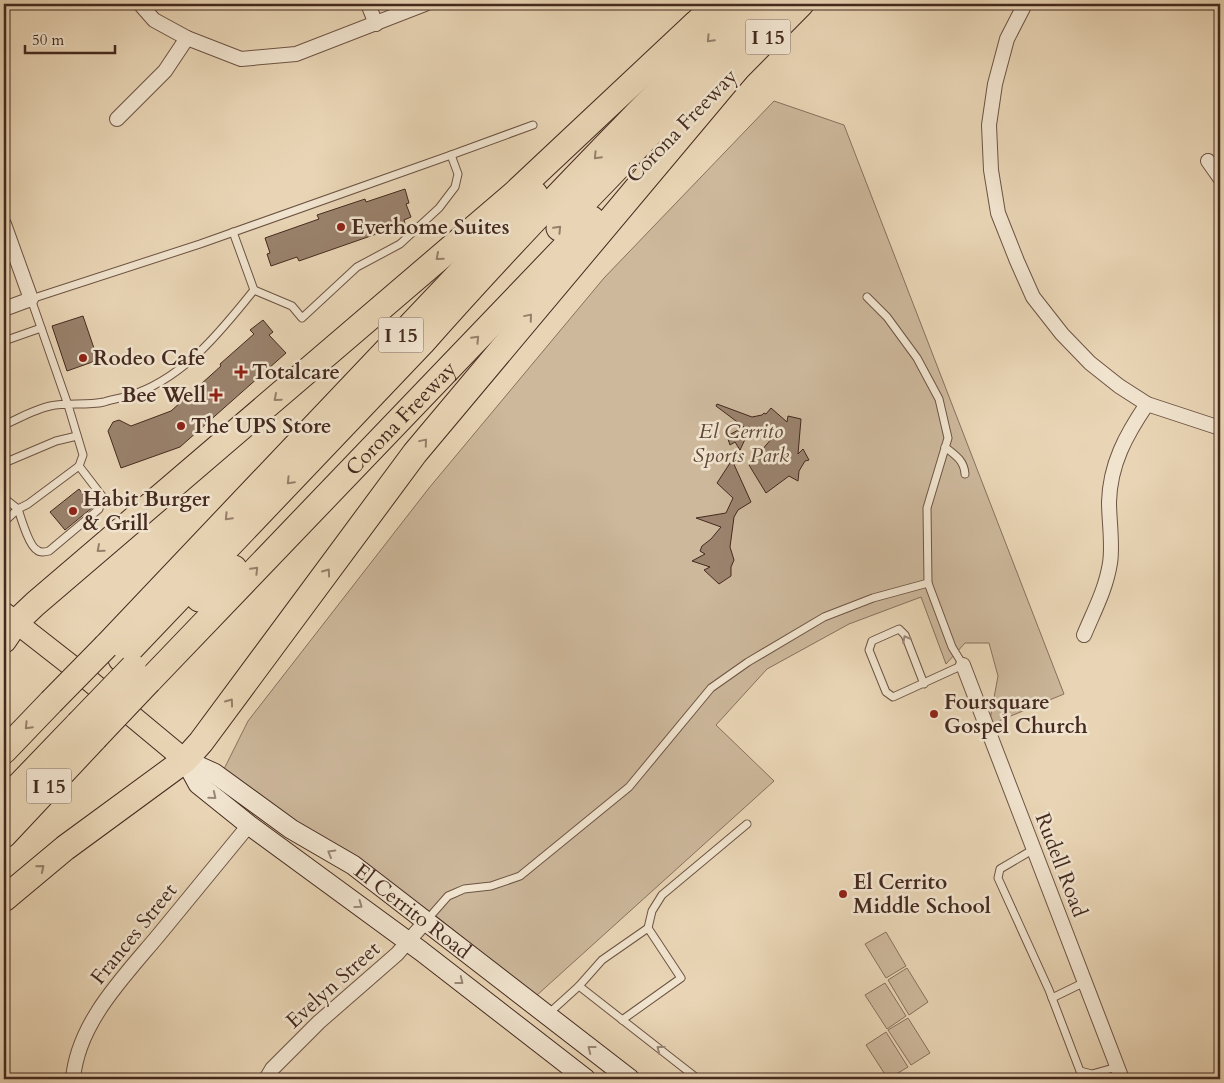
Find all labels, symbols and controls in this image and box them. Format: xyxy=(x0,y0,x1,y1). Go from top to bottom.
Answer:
road number: I 15 xyxy=(746,20,790,54)
scale bar xyxy=(25,22,115,54)
text: 50 m xyxy=(32,30,64,50)
one-way arrow xyxy=(707,33,716,42)
street label: Corona Freeway xyxy=(620,62,744,190)
one-way arrow xyxy=(594,150,603,159)
place label: Everhome Suites xyxy=(351,213,509,242)
marker: Everhome Suites xyxy=(335,221,347,233)
one-way arrow xyxy=(552,226,561,235)
one-way arrow xyxy=(436,252,445,261)
one-way arrow xyxy=(523,314,531,323)
road number: I 15 xyxy=(378,318,424,352)
one-way arrow xyxy=(471,335,480,344)
place label: Rodeo Cafe xyxy=(93,344,205,373)
marker: Rodeo Cafe xyxy=(77,352,89,364)
street label: Corona Freeway xyxy=(339,355,463,482)
place label: Totalcare xyxy=(252,358,340,387)
marker: Totalcare xyxy=(234,365,248,379)
place label: Bee Well xyxy=(121,381,206,410)
marker: Bee Well xyxy=(210,389,222,401)
one-way arrow xyxy=(273,392,282,401)
place label: The UPS Store xyxy=(191,412,331,441)
park label: El Cerrito Sports Park xyxy=(693,417,790,470)
marker: The UPS Store xyxy=(175,420,187,432)
one-way arrow xyxy=(419,438,428,447)
one-way arrow xyxy=(287,476,296,485)
place label: Habit Burger & Grill xyxy=(83,485,210,538)
marker: Habit Burger & Grill xyxy=(67,505,79,517)
one-way arrow xyxy=(225,511,234,520)
one-way arrow xyxy=(96,543,105,552)
one-way arrow xyxy=(249,567,258,576)
one-way arrow xyxy=(321,568,330,578)
one-way arrow xyxy=(902,636,912,645)
place label: Foursquare Gospel Church xyxy=(944,688,1088,741)
one-way arrow xyxy=(225,699,233,708)
marker: Foursquare Gospel Church xyxy=(928,708,940,720)
one-way arrow xyxy=(24,721,33,730)
road number: I 15 xyxy=(27,768,72,804)
one-way arrow xyxy=(207,790,216,799)
street label: Rudell Road xyxy=(1028,809,1094,921)
one-way arrow xyxy=(328,849,337,859)
street label: El Cerrito Road xyxy=(348,857,477,966)
one-way arrow xyxy=(36,864,45,873)
place label: El Cerrito Middle School xyxy=(853,868,991,921)
street label: Frances Street xyxy=(84,877,184,991)
marker: El Cerrito Middle School xyxy=(837,888,849,900)
one-way arrow xyxy=(353,899,363,908)
street label: Evelyn Street xyxy=(280,935,387,1035)
one-way arrow xyxy=(454,976,463,985)
one-way arrow xyxy=(588,1047,597,1055)
one-way arrow xyxy=(657,1047,666,1055)

